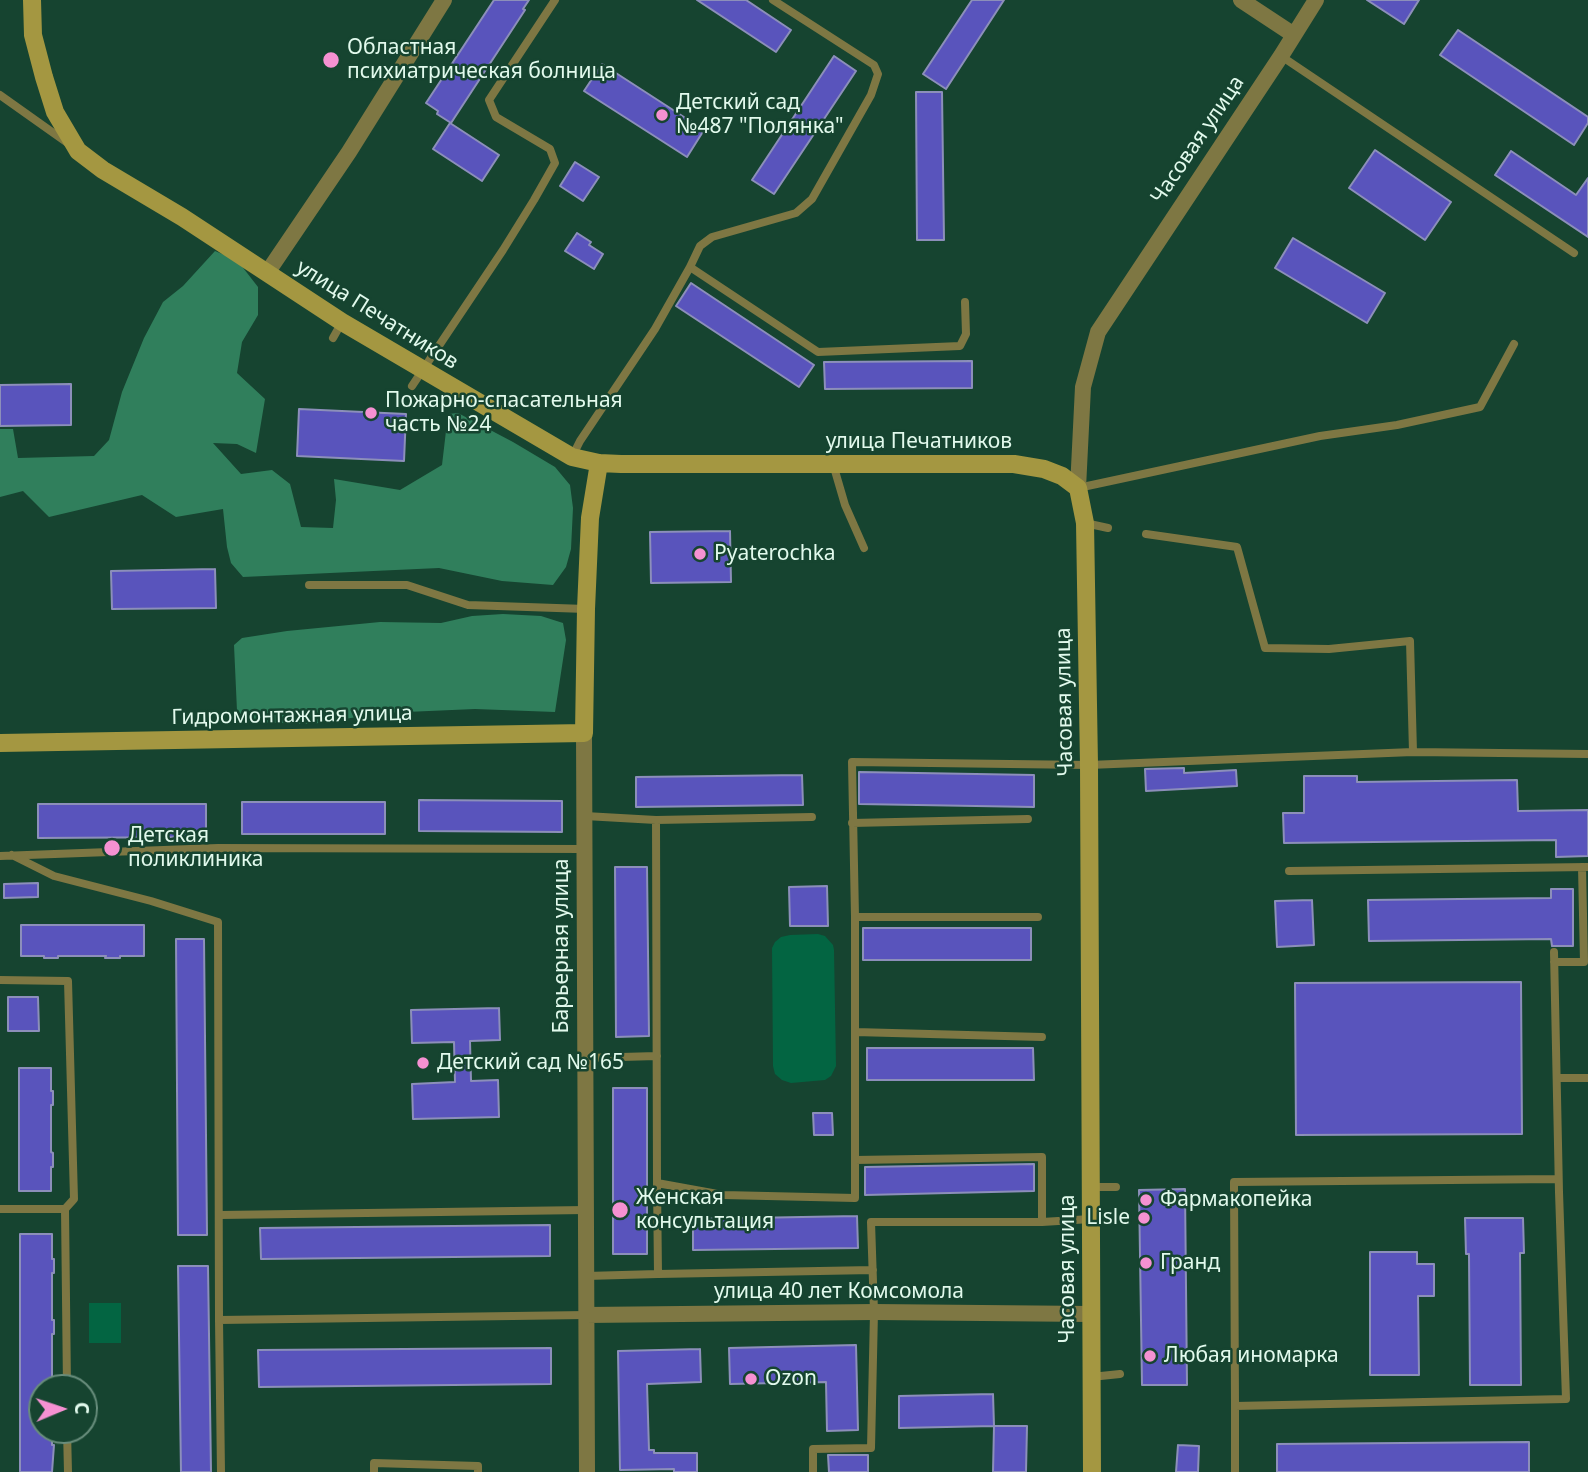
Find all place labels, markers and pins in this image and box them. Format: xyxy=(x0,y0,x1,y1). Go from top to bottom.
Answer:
place label: Областная психиатрическая болница xyxy=(347,35,616,85)
marker: Областная психиатрическая болница xyxy=(321,50,341,70)
place label: Детский сад №487 "Полянка" xyxy=(676,90,843,140)
marker: Детский сад №487 "Полянка" xyxy=(654,107,670,123)
place label: Пожарно-спасательная часть №24 xyxy=(385,388,623,438)
marker: Пожарно-спасательная часть №24 xyxy=(363,405,379,421)
place label: Pyaterochka xyxy=(714,541,836,567)
marker: Pyaterochka xyxy=(692,546,708,562)
place label: Детская поликлиника xyxy=(128,823,263,873)
marker: Детская поликлиника xyxy=(102,838,122,858)
place label: Детский сад №165 xyxy=(437,1050,624,1076)
marker: Детский сад №165 xyxy=(415,1055,431,1071)
place label: Женская консультация xyxy=(636,1185,774,1235)
place label: Фармакопейка xyxy=(1160,1187,1312,1213)
marker: Фармакопейка xyxy=(1138,1192,1154,1208)
marker: Женская консультация xyxy=(610,1200,630,1220)
place label: Lisle xyxy=(1086,1205,1130,1231)
marker: Lisle xyxy=(1136,1210,1152,1226)
place label: Гранд xyxy=(1160,1250,1220,1276)
marker: Гранд xyxy=(1138,1255,1154,1271)
place label: Любая иномарка xyxy=(1164,1343,1339,1369)
marker: Любая иномарка xyxy=(1142,1348,1158,1364)
place label: Ozon xyxy=(765,1366,817,1392)
marker: Ozon xyxy=(743,1371,759,1387)

